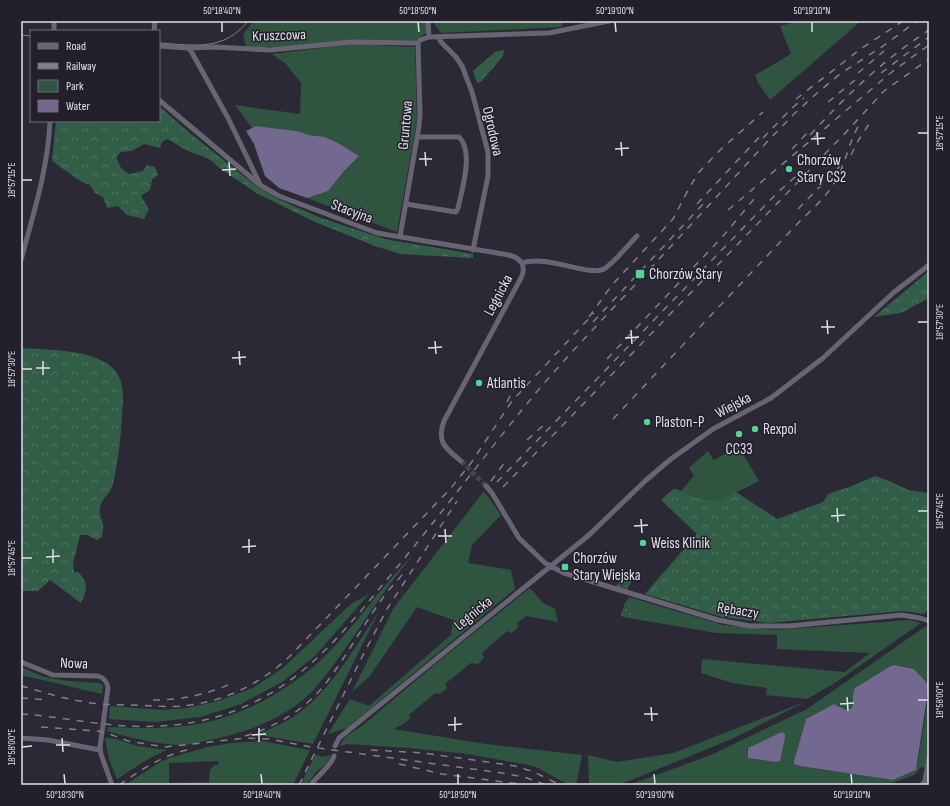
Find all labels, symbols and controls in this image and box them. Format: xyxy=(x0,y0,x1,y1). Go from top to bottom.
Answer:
text: 50°18'40"N xyxy=(203,5,241,17)
text: 50°18'50"N xyxy=(399,5,437,17)
text: 50°19'00"N xyxy=(596,5,634,17)
text: 50°19'10"N xyxy=(794,5,830,17)
street label: Kruszcowa xyxy=(252,25,306,46)
legend xyxy=(30,30,160,122)
text: Road xyxy=(66,39,86,54)
text: Railway xyxy=(66,59,97,74)
text: Park xyxy=(66,79,84,94)
text: Water xyxy=(66,99,90,114)
street label: Gruntowa xyxy=(394,99,417,150)
street label: Ogrodowa xyxy=(478,105,507,158)
text: 18°57'15"E xyxy=(934,115,946,151)
place label: Chorzów Stary CS2 xyxy=(797,151,846,187)
text: 18°57'15"E xyxy=(6,162,18,198)
marker: Chorzów Stary CS2 xyxy=(784,164,794,174)
street label: Stacyjna xyxy=(328,195,376,228)
place label: Chorzów Stary xyxy=(649,265,723,284)
marker: Chorzów Stary xyxy=(634,268,646,280)
street label: Legnicka xyxy=(480,271,517,319)
text: 18°57'30"E xyxy=(934,304,946,340)
text: 18°57'30"E xyxy=(6,351,18,387)
place label: Atlantis xyxy=(486,374,526,393)
marker: Atlantis xyxy=(474,378,484,388)
street label: Wiejska xyxy=(712,388,755,423)
place label: Plaston-P xyxy=(655,413,704,432)
marker: Plaston-P xyxy=(642,417,652,427)
place label: Rexpol xyxy=(763,420,797,439)
marker: Rexpol xyxy=(750,424,760,434)
marker: CC33 xyxy=(734,429,744,439)
place label: CC33 xyxy=(725,440,753,459)
text: 18°57'45"E xyxy=(934,493,946,529)
place label: Weiss Klinik xyxy=(651,534,710,553)
marker: Weiss Klinik xyxy=(638,538,648,548)
text: 18°57'45"E xyxy=(6,540,18,576)
place label: Chorzów Stary Wiejska xyxy=(573,549,641,585)
marker: Chorzów Stary Wiejska xyxy=(560,562,570,572)
street label: Legnicka xyxy=(450,592,497,635)
street label: Rębaczy xyxy=(716,598,760,623)
street label: Nowa xyxy=(60,654,88,673)
text: 18°58'00"E xyxy=(934,682,946,718)
text: 18°58'00"E xyxy=(6,729,18,765)
text: 50°18'30"N xyxy=(46,789,84,801)
text: 50°18'40"N xyxy=(243,789,281,801)
text: 50°18'50"N xyxy=(439,789,477,801)
text: 50°19'00"N xyxy=(636,789,674,801)
text: 50°19'10"N xyxy=(834,789,870,801)

